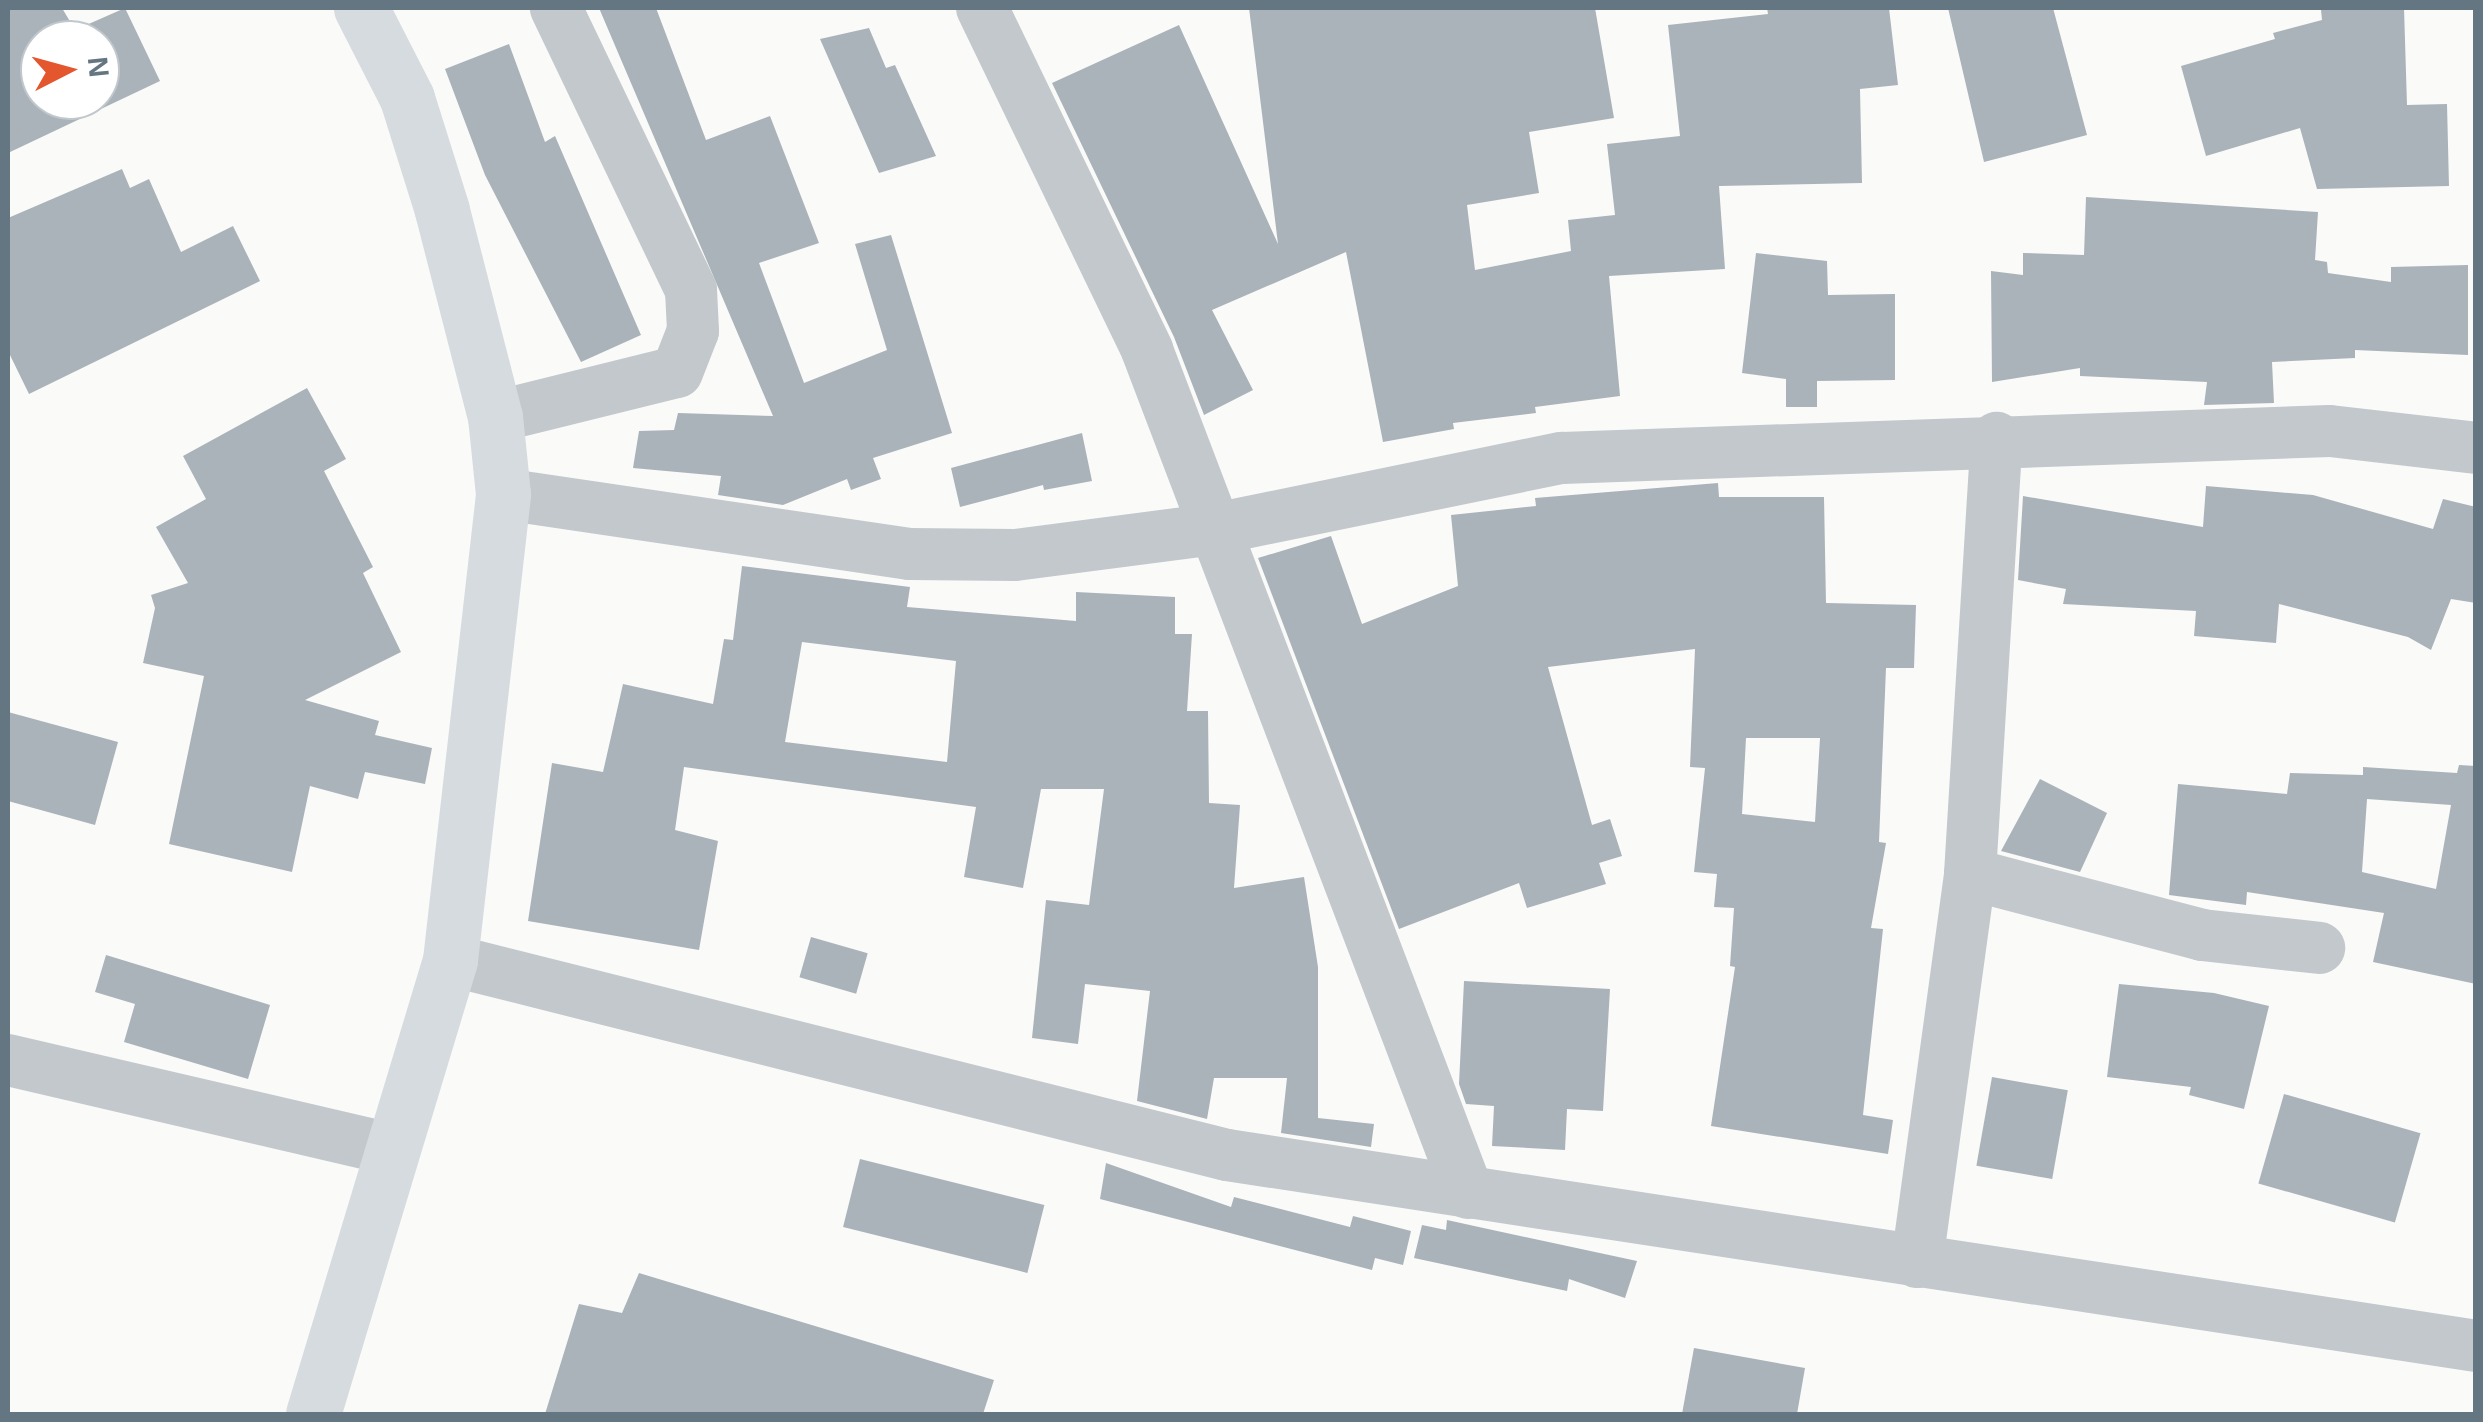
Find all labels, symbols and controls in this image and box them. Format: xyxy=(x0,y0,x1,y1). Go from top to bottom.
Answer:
north arrow xyxy=(20,20,120,120)
text: N xyxy=(82,55,115,79)

